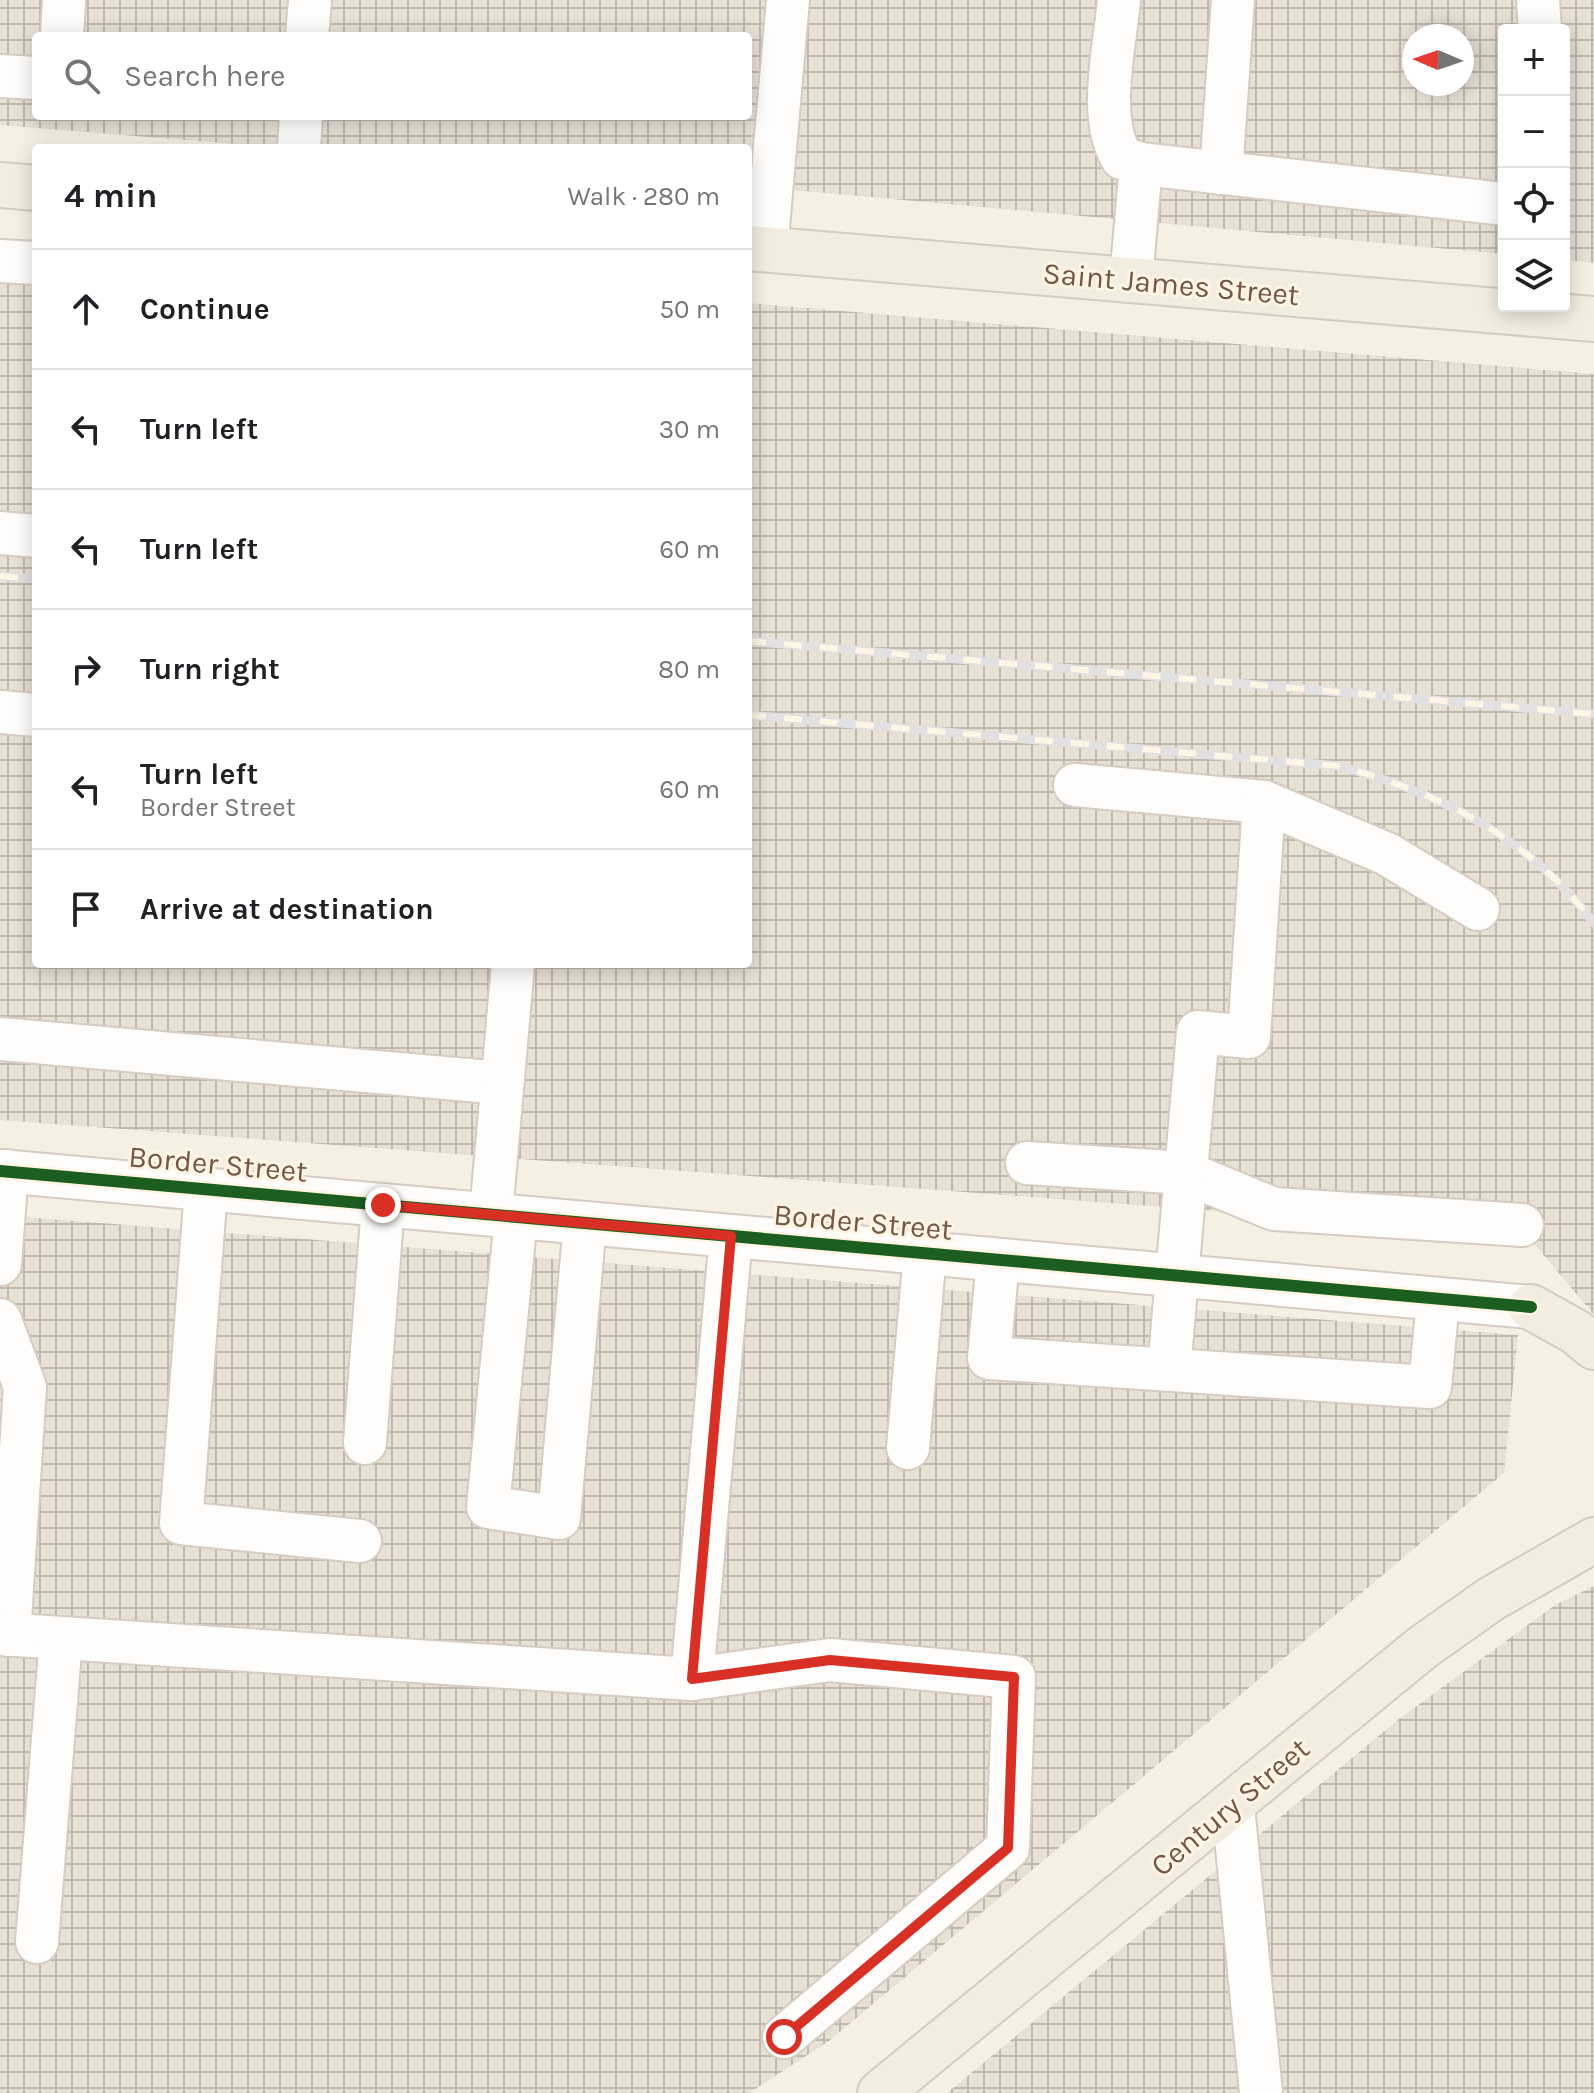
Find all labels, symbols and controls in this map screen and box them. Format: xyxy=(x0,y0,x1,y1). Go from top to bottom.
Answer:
north arrow xyxy=(1402,24,1474,96)
map controls xyxy=(1498,24,1570,312)
button: + xyxy=(1498,24,1570,96)
search box xyxy=(32,32,752,120)
icon: search xyxy=(60,54,104,98)
text: Search here xyxy=(124,58,285,94)
button: − xyxy=(1498,96,1570,168)
button: locate xyxy=(1498,168,1570,240)
text: 4 min xyxy=(64,176,157,216)
text: Walk · 280 m xyxy=(567,181,720,212)
button: layers xyxy=(1498,240,1570,312)
street label: Saint James Street xyxy=(1041,255,1301,313)
icon: ahead xyxy=(64,287,108,331)
text: Continue xyxy=(140,291,270,327)
text: 50 m xyxy=(659,294,720,325)
icon: left xyxy=(64,407,108,451)
text: Turn left xyxy=(140,411,258,447)
text: 30 m xyxy=(659,414,720,445)
icon: left xyxy=(64,527,108,571)
text: Turn left xyxy=(140,531,258,567)
text: 60 m xyxy=(659,534,720,565)
icon: right xyxy=(64,647,108,691)
text: Turn right xyxy=(140,651,280,687)
text: 80 m xyxy=(658,654,720,685)
text: Turn left xyxy=(140,756,258,792)
icon: left xyxy=(64,767,108,811)
text: 60 m xyxy=(659,774,720,805)
text: Border Street xyxy=(140,792,295,823)
icon: arrive xyxy=(64,887,108,931)
text: Arrive at destination xyxy=(140,891,434,927)
street label: Border Street xyxy=(127,1138,309,1190)
route end xyxy=(365,1187,401,1223)
street label: Border Street xyxy=(772,1196,954,1248)
street label: Century Street xyxy=(1143,1730,1317,1884)
route start xyxy=(766,2019,802,2055)

